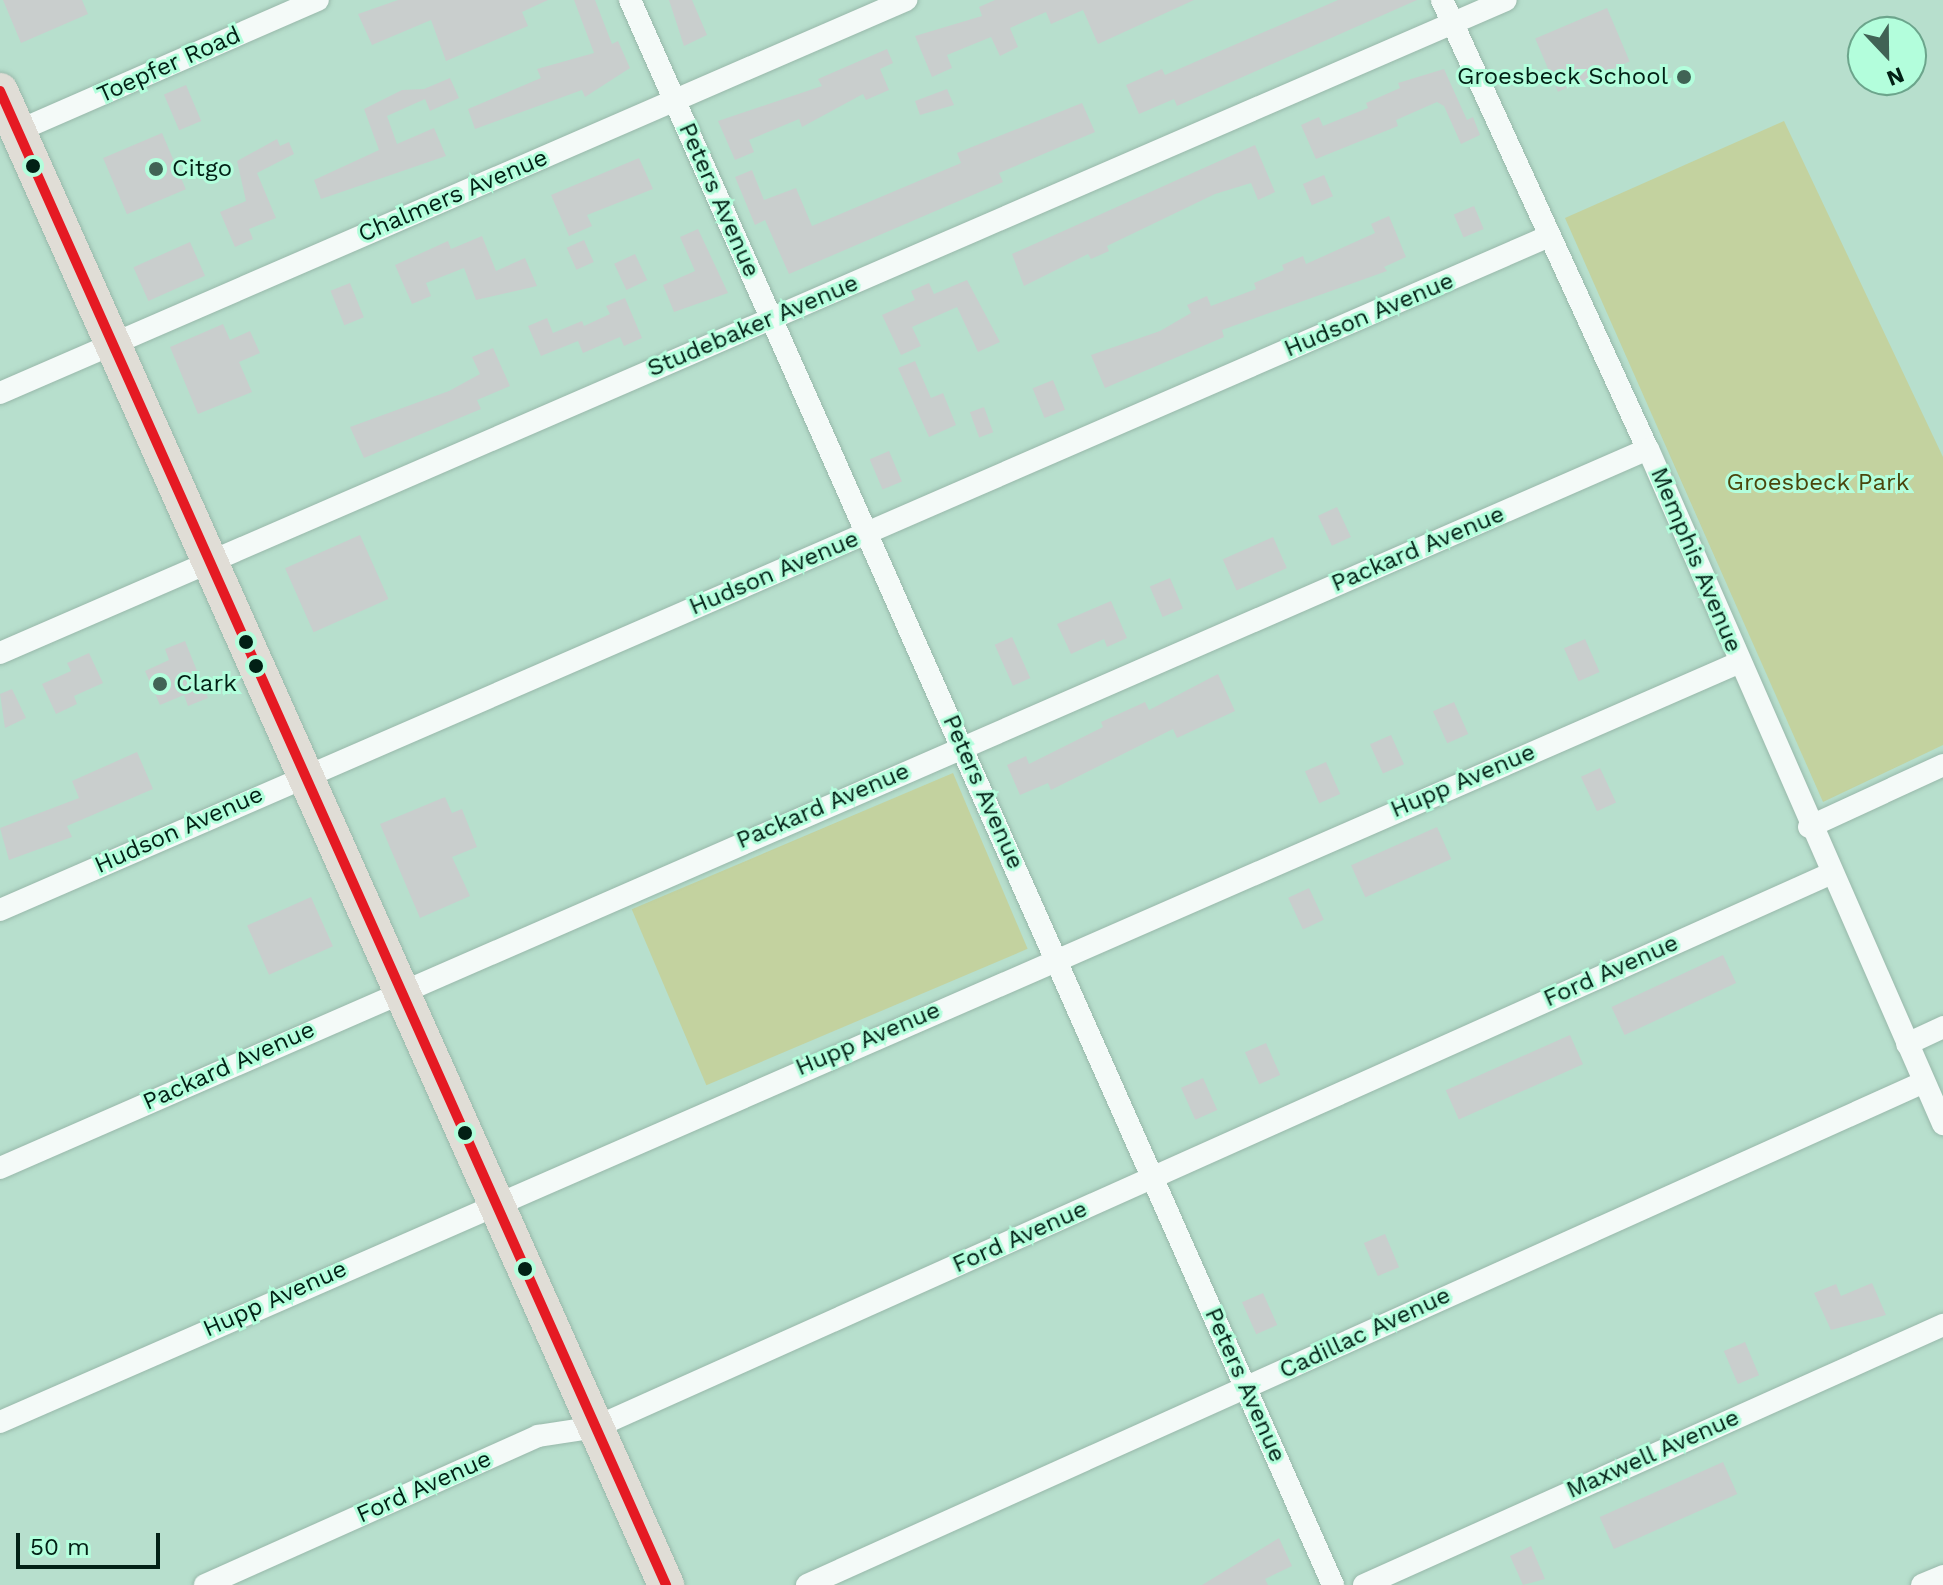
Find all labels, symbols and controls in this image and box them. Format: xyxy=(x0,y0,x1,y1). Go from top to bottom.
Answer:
north arrow xyxy=(1847,16,1927,96)
street label: Toepfer Road xyxy=(93,20,245,110)
text: N xyxy=(1883,62,1908,92)
place label: Groesbeck School xyxy=(1456,63,1668,91)
marker: Groesbeck School xyxy=(1675,68,1693,86)
street label: Peters Avenue xyxy=(672,118,766,282)
street label: Chalmers Avenue xyxy=(353,143,553,249)
place label: Citgo xyxy=(172,155,232,183)
unlabelled marker xyxy=(25,158,41,174)
marker: Citgo xyxy=(147,160,165,178)
street label: Hudson Avenue xyxy=(1279,266,1459,364)
street label: Studebaker Avenue xyxy=(643,268,863,384)
street label: Memphis Avenue xyxy=(1644,463,1748,657)
park label: Groesbeck Park xyxy=(1726,469,1910,497)
street label: Packard Avenue xyxy=(1327,499,1509,599)
street label: Hudson Avenue xyxy=(684,524,864,622)
unlabelled marker xyxy=(238,634,254,650)
unlabelled marker xyxy=(248,658,264,674)
place label: Clark xyxy=(176,670,237,698)
marker: Clark xyxy=(151,675,169,693)
street label: Peters Avenue xyxy=(936,710,1030,874)
street label: Hupp Avenue xyxy=(1386,737,1540,825)
street label: Packard Avenue xyxy=(732,756,914,856)
street label: Hudson Avenue xyxy=(90,780,268,880)
street label: Ford Avenue xyxy=(1539,928,1683,1014)
street label: Hupp Avenue xyxy=(791,995,945,1083)
street label: Packard Avenue xyxy=(138,1015,320,1117)
unlabelled marker xyxy=(457,1125,473,1141)
street label: Ford Avenue xyxy=(948,1194,1092,1280)
street label: Hupp Avenue xyxy=(198,1254,352,1344)
unlabelled marker xyxy=(517,1261,533,1277)
street label: Cadillac Avenue xyxy=(1275,1281,1455,1385)
street label: Peters Avenue xyxy=(1198,1303,1292,1467)
street label: Maxwell Avenue xyxy=(1561,1403,1745,1505)
street label: Ford Avenue xyxy=(352,1444,496,1530)
scale bar xyxy=(20,1517,164,1567)
text: 50 m xyxy=(30,1533,90,1561)

